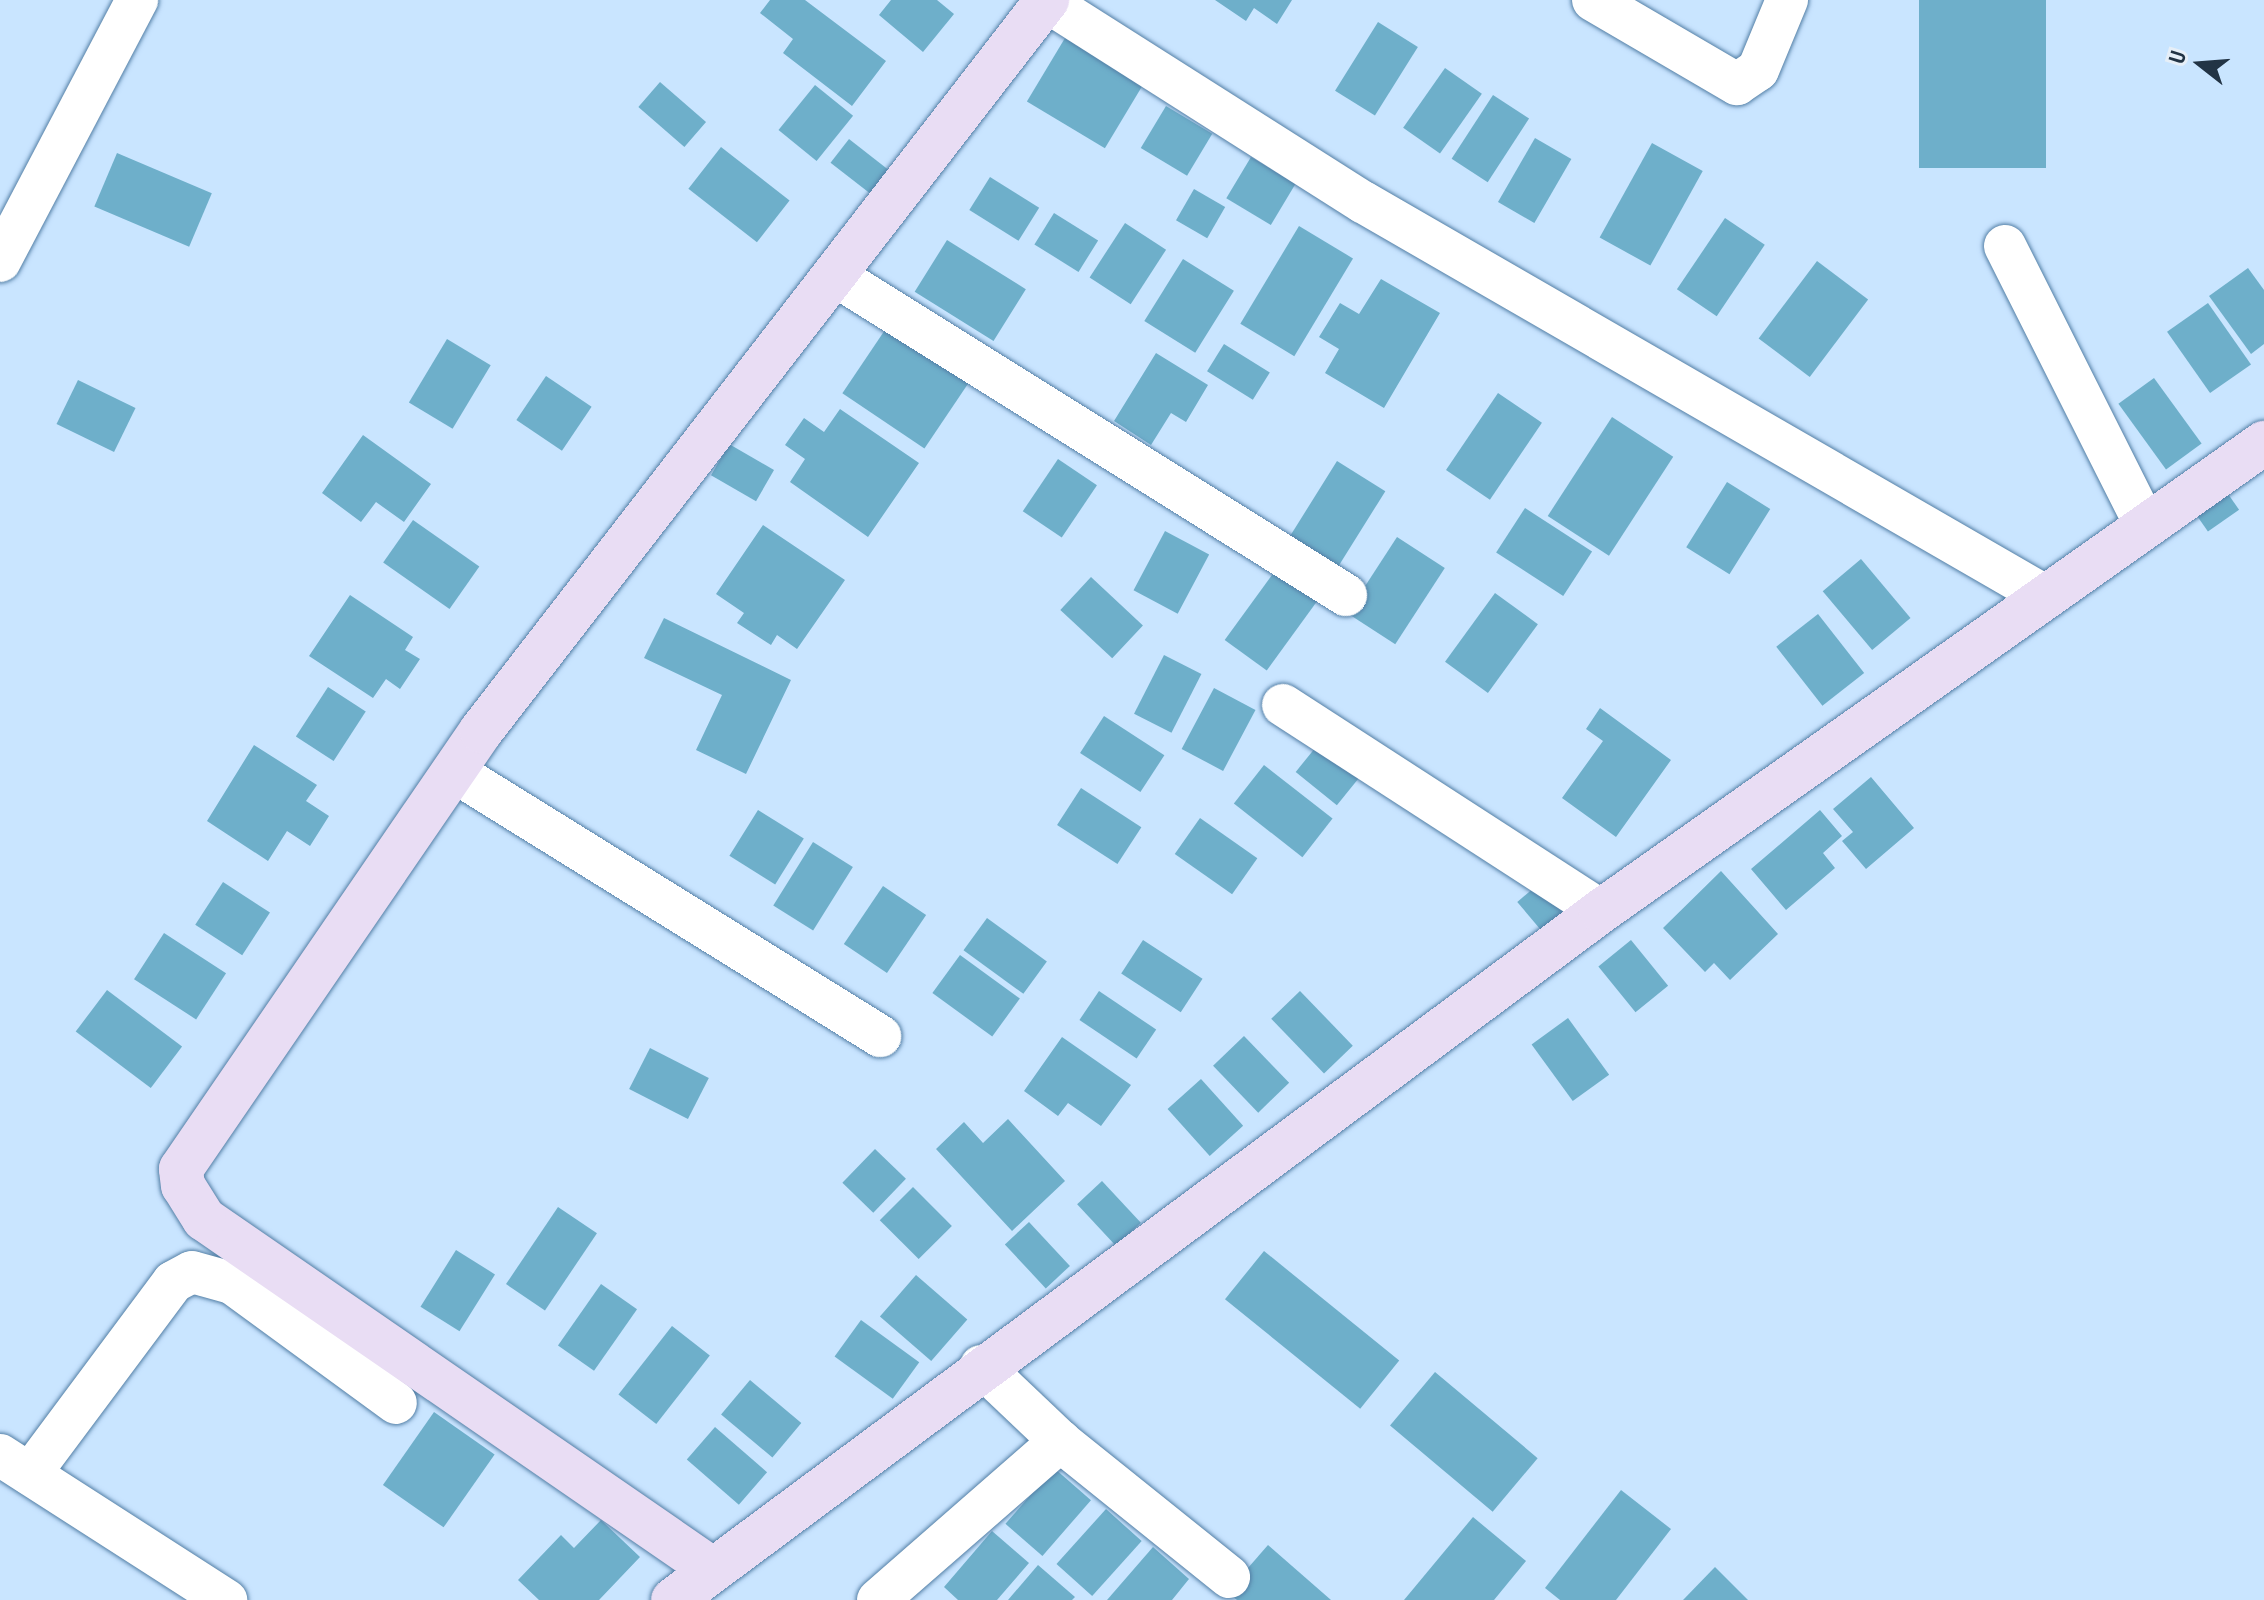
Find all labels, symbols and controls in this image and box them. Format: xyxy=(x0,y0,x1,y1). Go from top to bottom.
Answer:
north arrow xyxy=(2160,24,2240,104)
text: U xyxy=(2162,47,2192,67)

